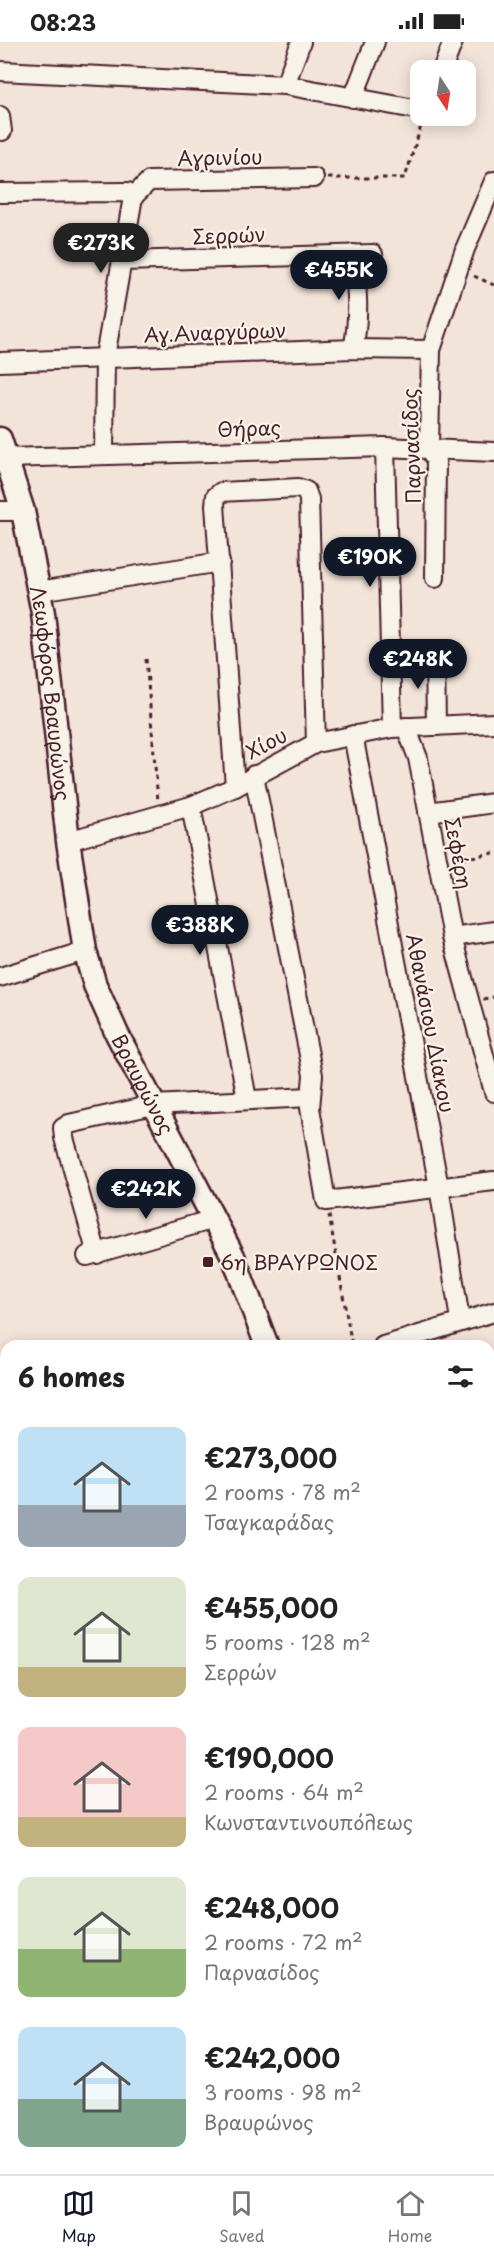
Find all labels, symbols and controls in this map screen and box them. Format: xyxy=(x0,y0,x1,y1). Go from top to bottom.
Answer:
text: 08:23 xyxy=(30,5,96,38)
north arrow xyxy=(410,60,476,126)
map controls xyxy=(410,60,476,126)
street label: Αγρινίου xyxy=(177,141,263,173)
street label: Σερρών xyxy=(192,219,266,251)
pin: €273K xyxy=(59,223,143,274)
text: €273K xyxy=(67,227,135,257)
pin: €455K xyxy=(297,250,381,301)
text: €455K xyxy=(304,254,374,284)
street label: Αγ.Αναργύρων xyxy=(143,315,287,349)
street label: Παρνασίδος xyxy=(394,388,428,504)
street label: Θήρας xyxy=(217,412,281,444)
pin: €190K xyxy=(328,537,412,588)
text: €190K xyxy=(337,541,403,571)
street label: Λεωφόρος Βραυρώνος xyxy=(23,583,78,802)
pin: €248K xyxy=(376,639,460,690)
text: €248K xyxy=(383,643,453,673)
street label: Χίου xyxy=(240,720,292,766)
street label: Σεφέρη xyxy=(437,815,481,891)
pin: €388K xyxy=(158,905,242,956)
text: €388K xyxy=(165,909,235,939)
street label: Αθανάσιου Δίακου xyxy=(399,931,463,1115)
street label: Βραυρώνος xyxy=(105,1029,182,1140)
pin: €242K xyxy=(104,1169,188,1220)
text: €242K xyxy=(110,1173,182,1203)
place label: 6η ΒΡΑΥΡΩΝΟΣ xyxy=(220,1247,378,1277)
marker: 6η ΒΡΑΥΡΩΝΟΣ xyxy=(201,1255,215,1269)
text: 6 homes xyxy=(18,1357,125,1396)
icon: filters xyxy=(444,1360,477,1393)
text: €273,000 xyxy=(204,1438,337,1477)
icon: home xyxy=(66,1451,138,1523)
text: 2 rooms · 78 m² xyxy=(204,1477,361,1507)
text: Τσαγκαράδας xyxy=(204,1507,334,1537)
text: €455,000 xyxy=(204,1588,338,1627)
icon: home xyxy=(66,1601,138,1673)
text: 5 rooms · 128 m² xyxy=(204,1627,370,1657)
text: Σερρών xyxy=(204,1657,277,1687)
text: €190,000 xyxy=(204,1738,334,1777)
icon: home xyxy=(66,1751,138,1823)
text: 2 rooms · 64 m² xyxy=(204,1777,364,1807)
text: Κωνσταντινουπόλεως xyxy=(204,1807,413,1837)
text: €248,000 xyxy=(204,1888,339,1927)
icon: home xyxy=(66,1901,138,1973)
text: 2 rooms · 72 m² xyxy=(204,1927,363,1957)
text: Παρνασίδος xyxy=(204,1957,319,1987)
text: €242,000 xyxy=(204,2038,340,2077)
icon: home xyxy=(66,2051,138,2123)
text: 3 rooms · 98 m² xyxy=(204,2077,362,2107)
text: Βραυρώνος xyxy=(204,2107,314,2137)
tab: Map xyxy=(62,2187,96,2247)
tab: Saved xyxy=(219,2187,265,2247)
tab: Home xyxy=(388,2187,432,2247)

